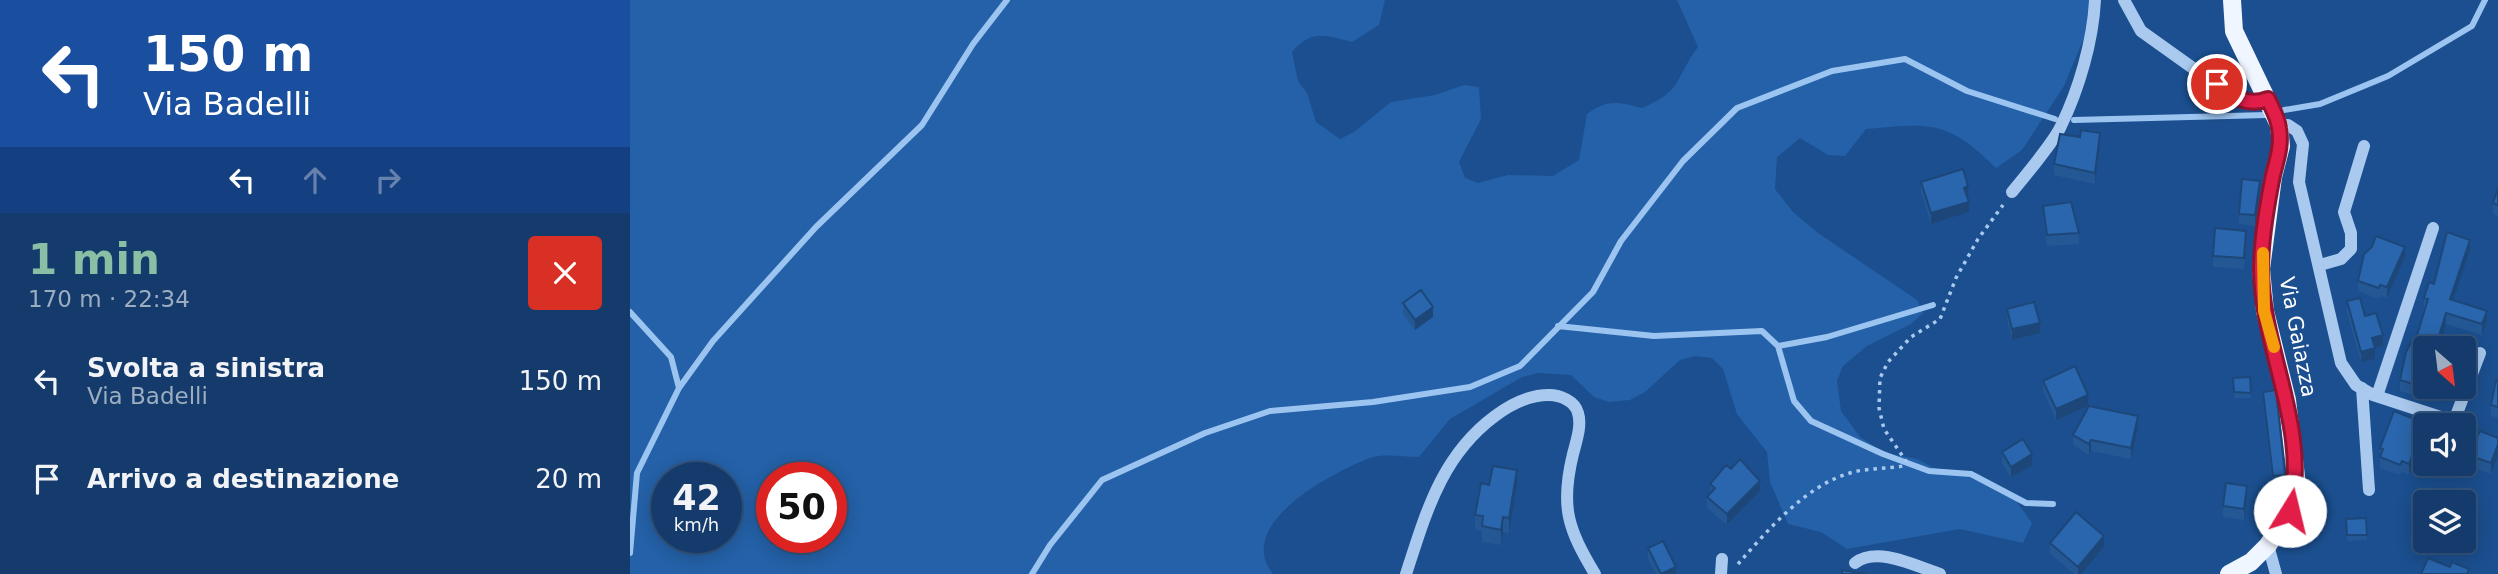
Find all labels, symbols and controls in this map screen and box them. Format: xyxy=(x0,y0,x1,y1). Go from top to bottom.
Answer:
text: 150 m xyxy=(143,26,313,83)
icon: left xyxy=(28,28,119,119)
pin xyxy=(2187,54,2247,114)
icon: arrive xyxy=(2198,65,2236,103)
text: Via Badelli xyxy=(143,85,311,123)
icon: left xyxy=(223,161,261,199)
icon: ahead xyxy=(296,161,334,199)
icon: right xyxy=(369,161,407,199)
text: 1 min xyxy=(28,235,160,284)
button: close xyxy=(528,236,602,310)
street label: Via Gaiazza xyxy=(2275,275,2321,399)
text: 170 m · 22:34 xyxy=(28,286,190,312)
north arrow xyxy=(2413,336,2476,399)
map controls xyxy=(2413,336,2476,553)
text: Svolta a sinistra xyxy=(87,353,325,383)
icon: left xyxy=(28,362,66,400)
text: 150 m xyxy=(519,366,602,396)
text: Via Badelli xyxy=(87,383,208,409)
button: sound xyxy=(2413,413,2476,476)
icon: arrive xyxy=(28,460,66,498)
speed limit sign: 50 xyxy=(756,462,847,553)
text: Arrivo a destinazione xyxy=(87,464,399,494)
text: 20 m xyxy=(535,464,602,494)
position arrow xyxy=(2253,474,2327,548)
text: 42 xyxy=(672,478,721,518)
button: layers xyxy=(2413,490,2476,553)
text: km/h xyxy=(674,514,719,535)

